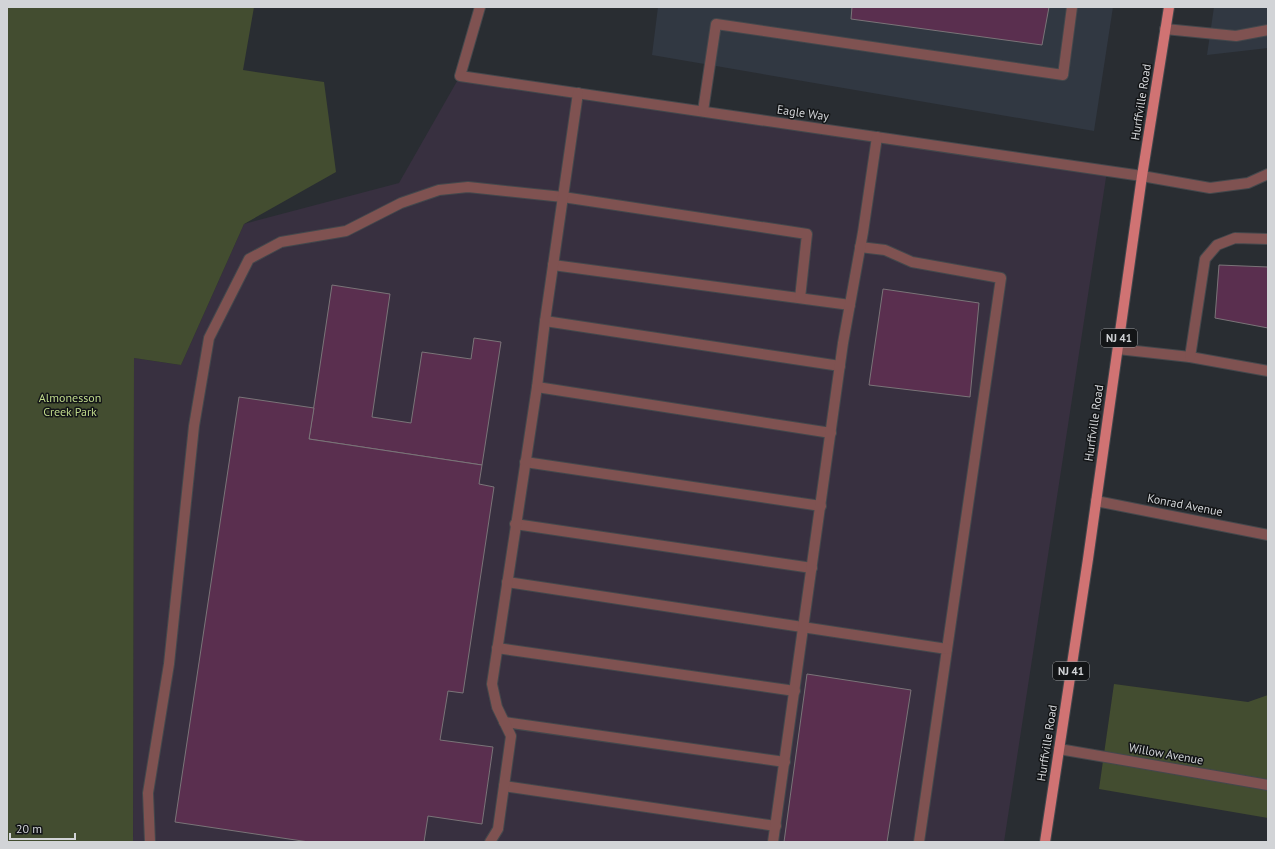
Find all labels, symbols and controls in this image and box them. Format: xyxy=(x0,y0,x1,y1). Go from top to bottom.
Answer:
street label: Hurffville Road xyxy=(1127,63,1154,141)
street label: Eagle Way xyxy=(776,101,830,124)
road number: NJ 41 xyxy=(1101,329,1137,347)
street label: Hurffville Road xyxy=(1081,384,1106,462)
park label: Almonesson Creek Park xyxy=(39,390,101,419)
street label: Konrad Avenue xyxy=(1146,490,1224,519)
road number: NJ 41 xyxy=(1053,662,1089,680)
street label: Hurffville Road xyxy=(1033,704,1060,782)
street label: Willow Avenue xyxy=(1128,740,1204,767)
scale bar xyxy=(10,815,75,841)
text: 20 m xyxy=(16,821,42,836)

